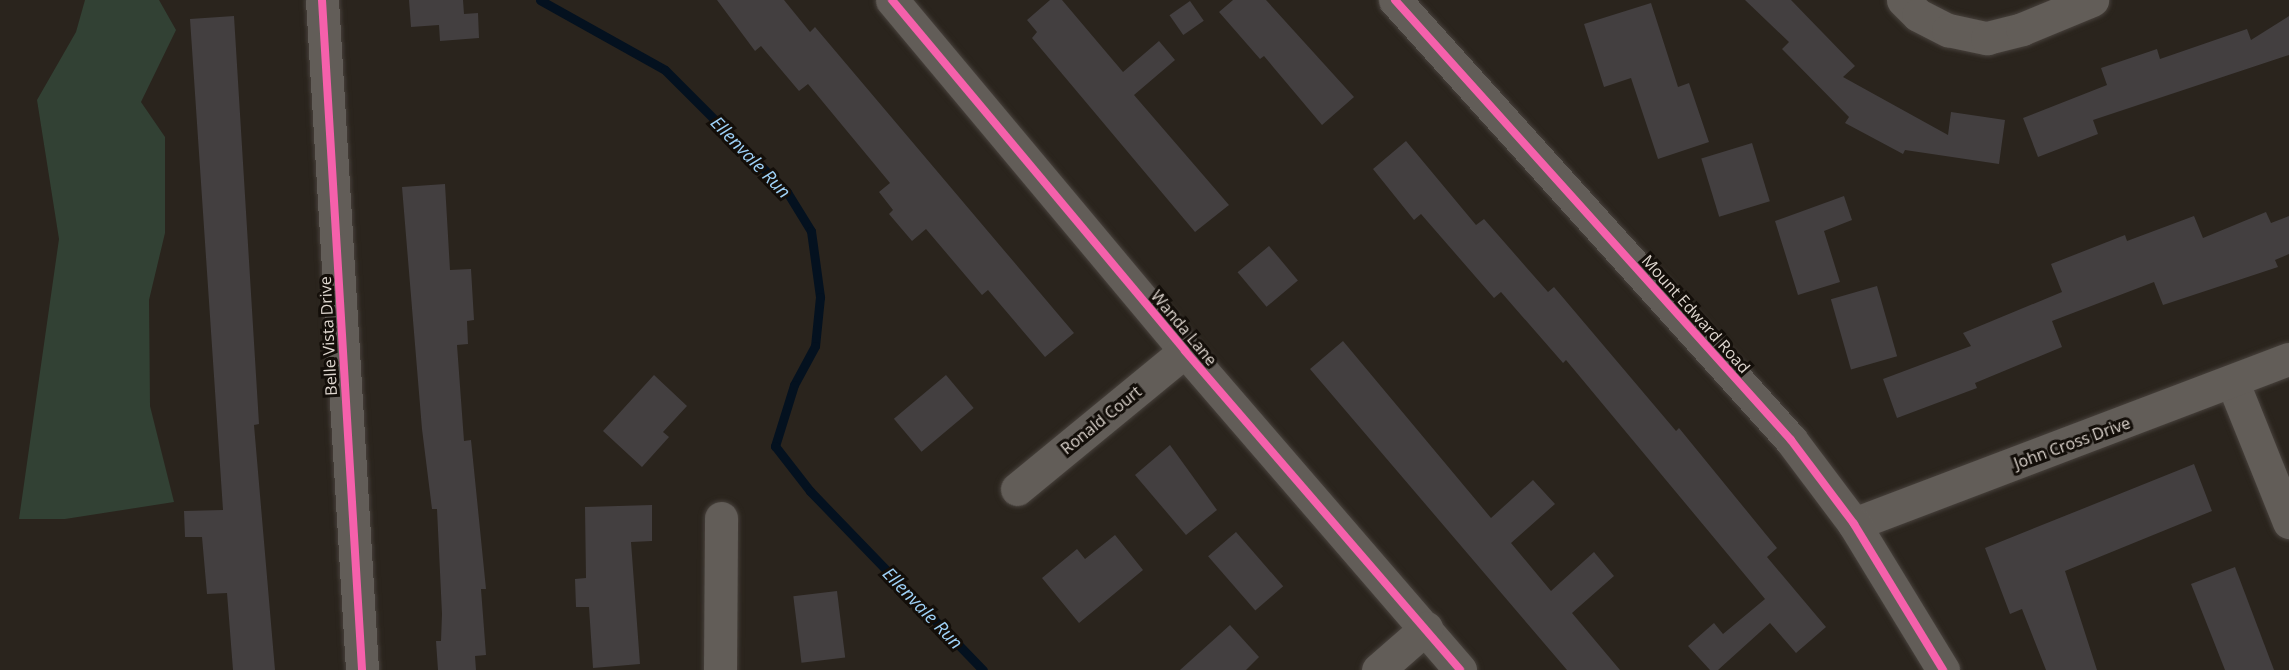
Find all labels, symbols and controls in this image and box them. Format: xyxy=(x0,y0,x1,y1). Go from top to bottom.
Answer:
water label: Ellenvale Run xyxy=(707,112,795,202)
street label: Mount Edward Road xyxy=(1638,251,1754,377)
street label: Belle Vista Drive xyxy=(315,276,341,396)
street label: Wanda Lane xyxy=(1147,286,1221,370)
street label: Ronald Court xyxy=(1057,382,1145,458)
street label: John Cross Drive xyxy=(2011,413,2133,473)
water label: Ellenvale Run xyxy=(879,563,967,653)

